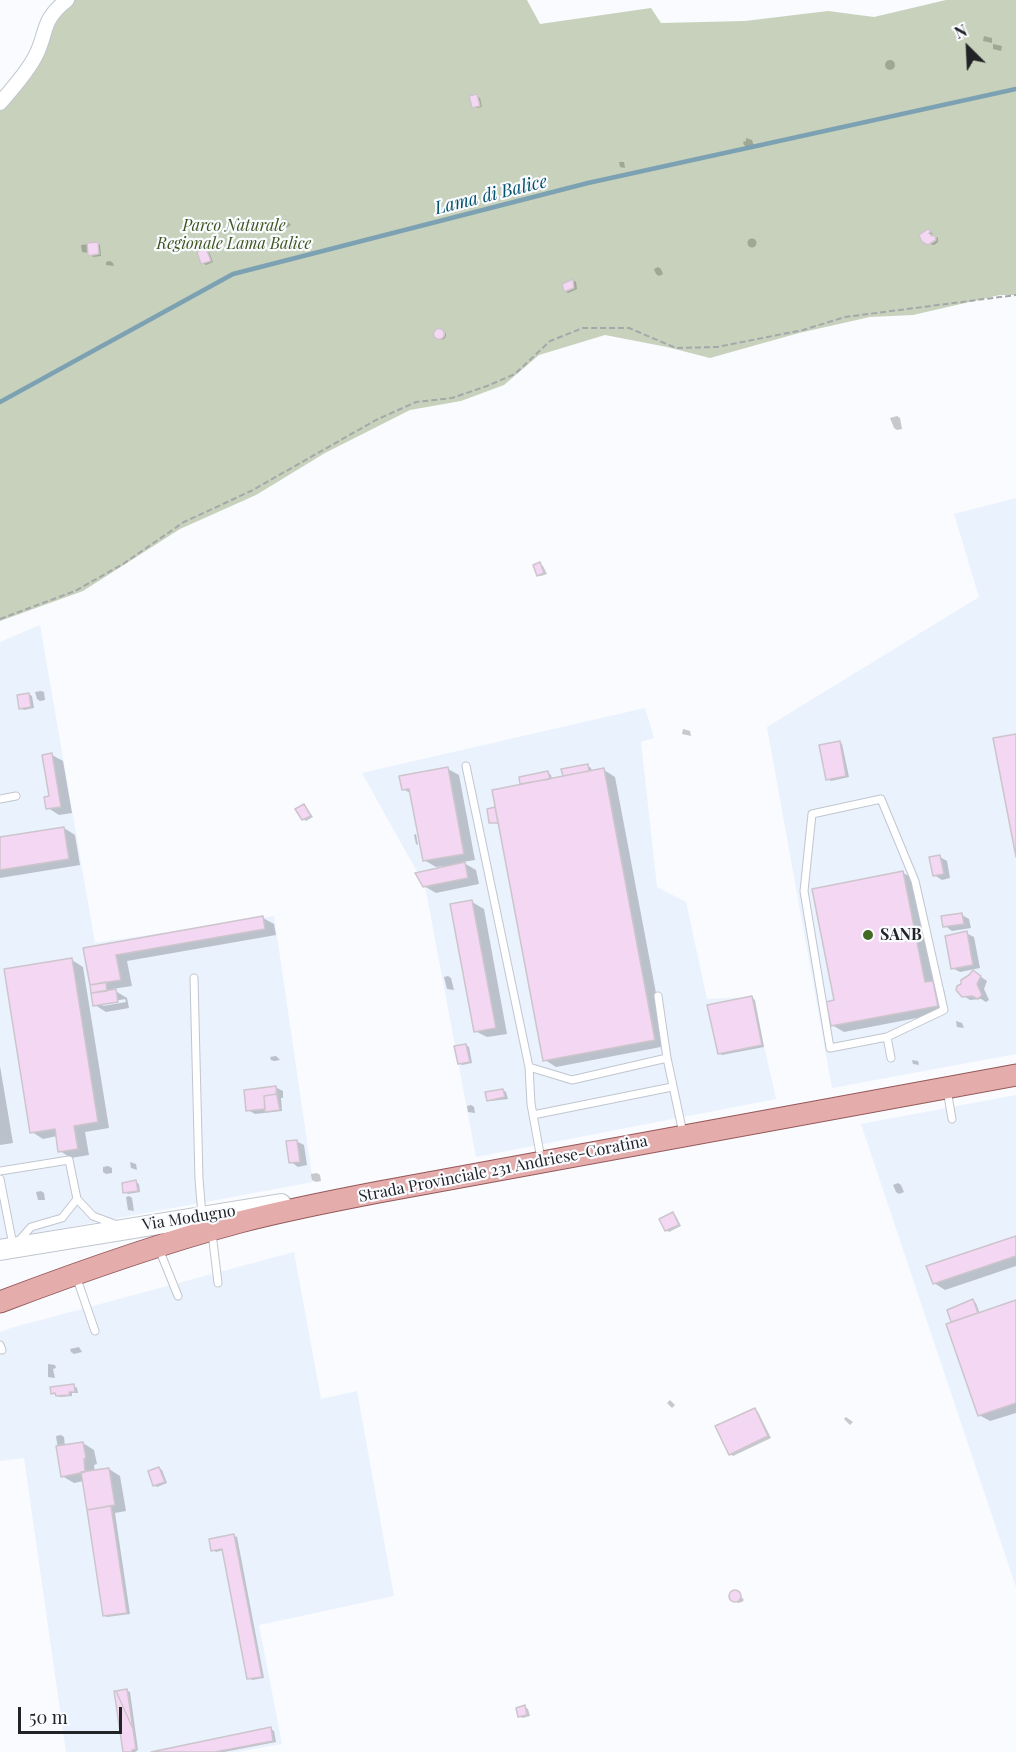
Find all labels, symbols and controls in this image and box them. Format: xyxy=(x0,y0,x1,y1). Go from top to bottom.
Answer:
north arrow xyxy=(938,18,998,78)
text: N xyxy=(951,19,970,43)
water label: Lama di Balice xyxy=(433,171,549,219)
park label: Parco Naturale Regionale Lama Balice xyxy=(157,216,311,254)
place label: SANB xyxy=(880,925,922,945)
marker: SANB xyxy=(861,928,875,942)
street label: Strada Provinciale 231 Andriese-Coratina xyxy=(357,1132,649,1206)
street label: Via Modugno xyxy=(141,1201,237,1235)
scale bar xyxy=(21,1695,124,1733)
text: 50 m xyxy=(29,1705,68,1729)

